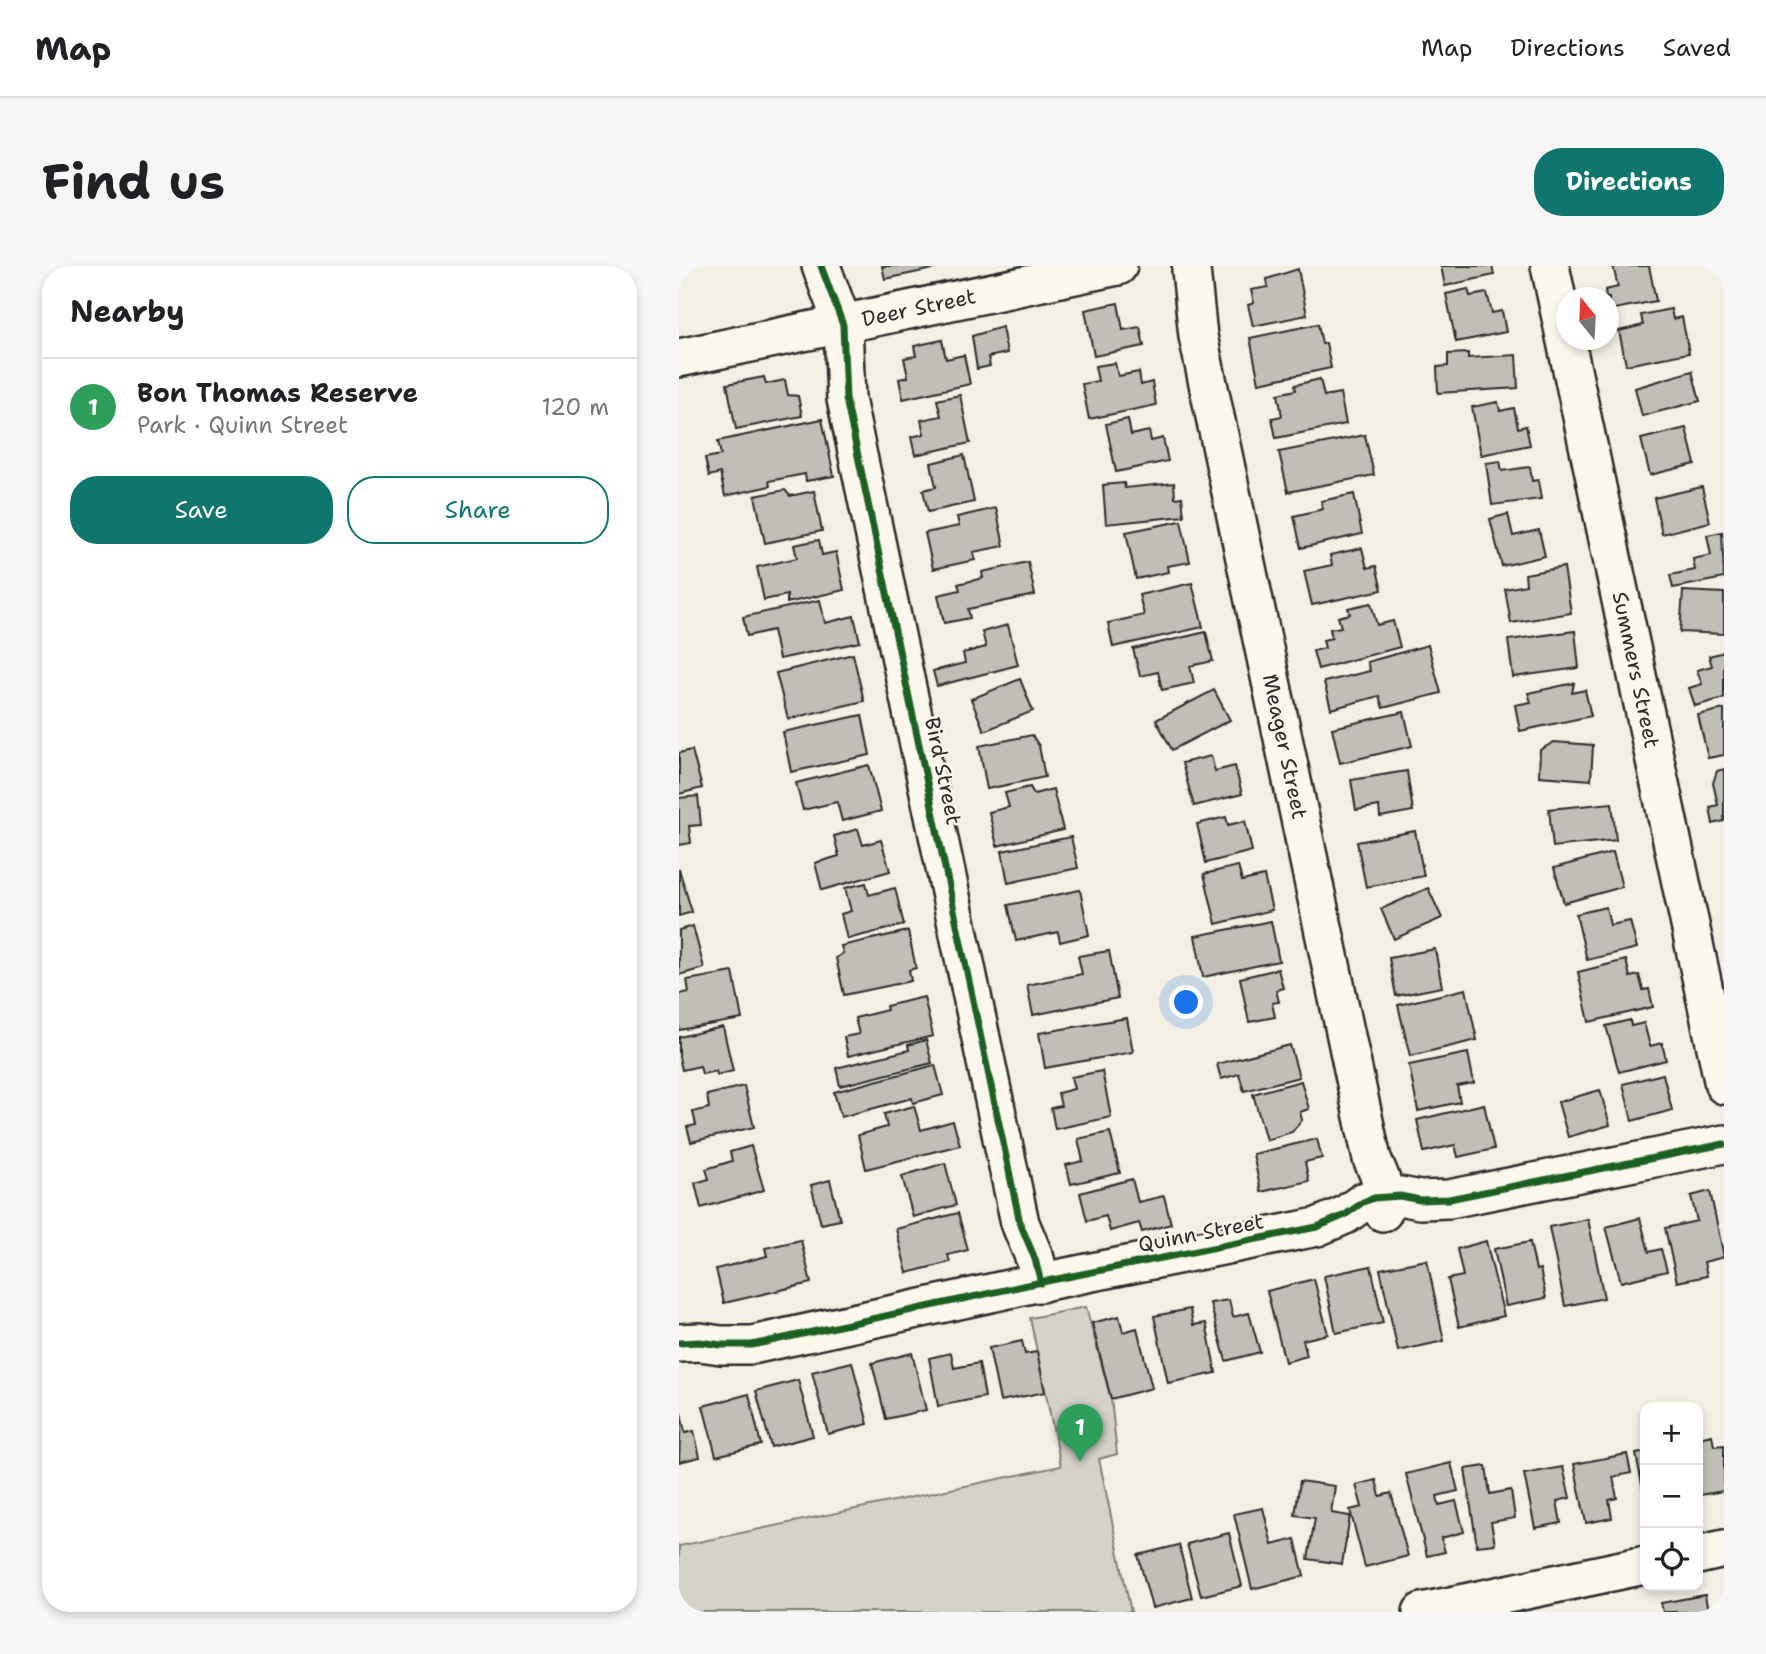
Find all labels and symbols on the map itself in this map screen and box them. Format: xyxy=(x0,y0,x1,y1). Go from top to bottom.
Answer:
street label: Deer Street xyxy=(859,282,978,333)
north arrow xyxy=(1556,287,1619,350)
street label: Summers Street xyxy=(1606,589,1666,751)
street label: Meager Street xyxy=(1256,671,1314,822)
street label: Bird Street xyxy=(918,715,968,827)
your location xyxy=(1169,985,1203,1019)
street label: Quinn Street xyxy=(1136,1207,1266,1259)
pin: 1 xyxy=(1057,1404,1103,1462)

